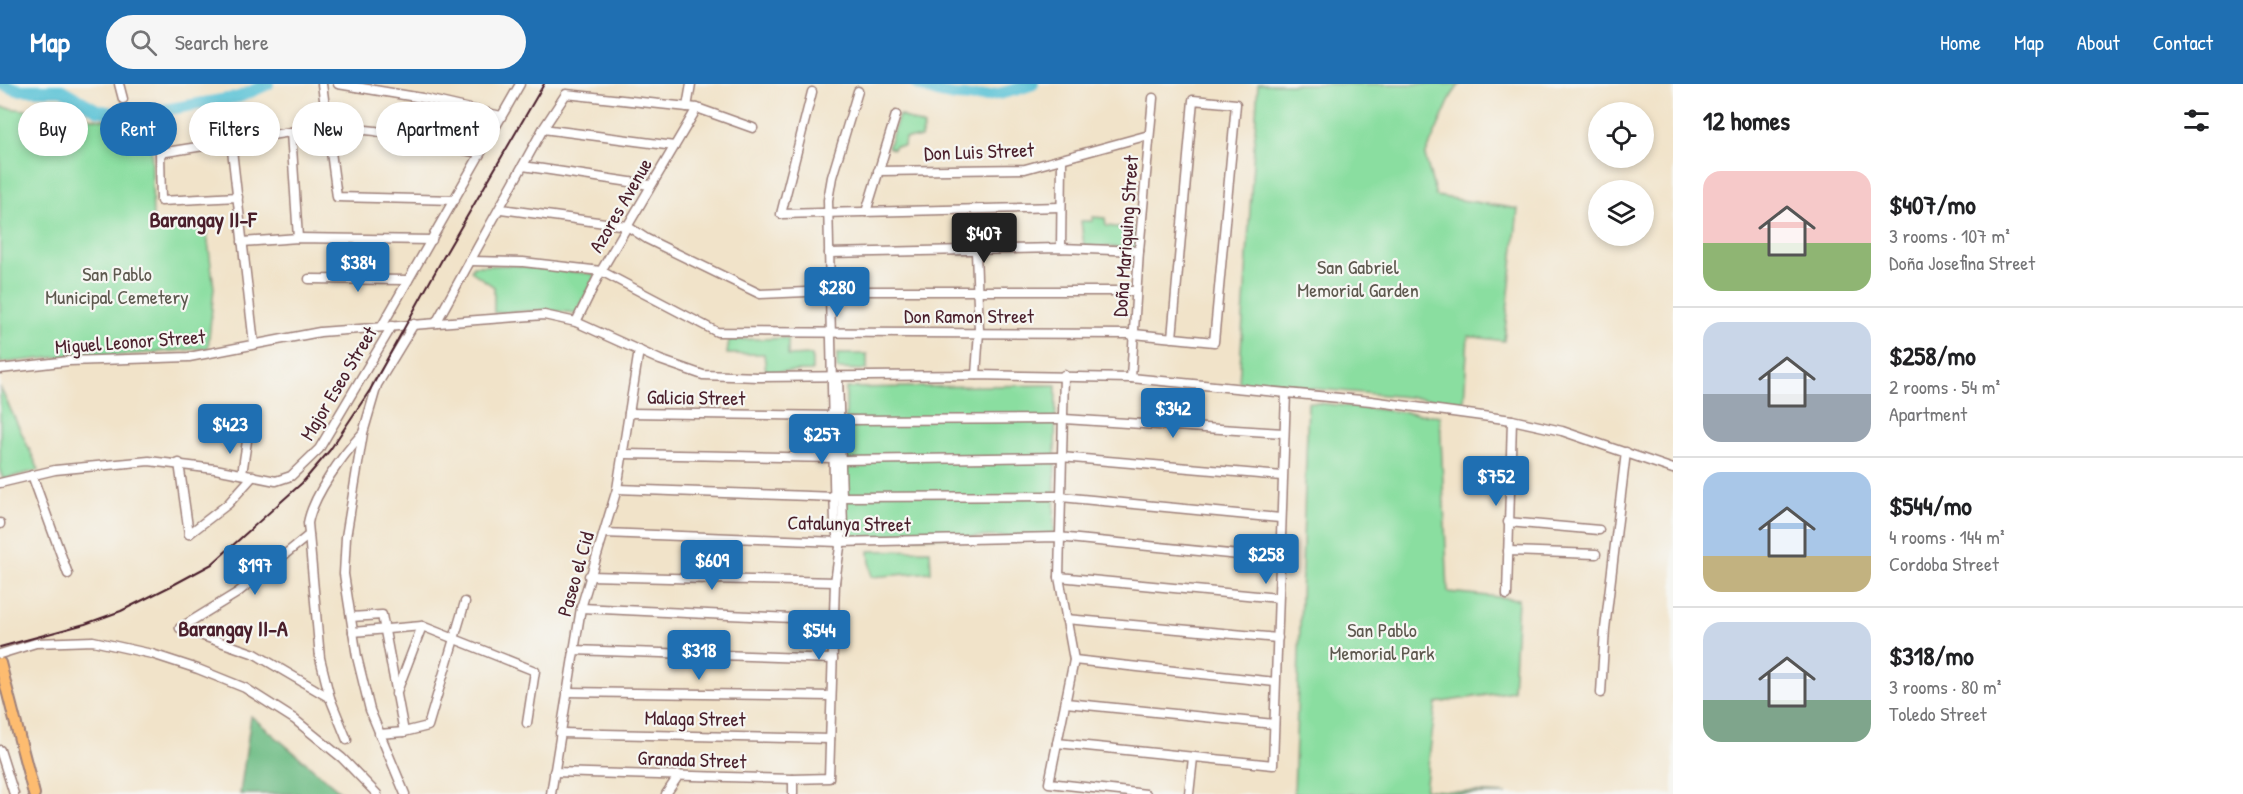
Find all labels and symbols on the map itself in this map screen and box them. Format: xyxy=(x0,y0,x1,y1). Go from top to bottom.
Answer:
street label: Don Luis Street xyxy=(924,136,1036,166)
street label: Azores Avenue xyxy=(582,153,658,257)
street label: Doña Mariquing Street xyxy=(1106,153,1144,318)
district label: Barangay II-F xyxy=(149,204,258,235)
pin: $407 xyxy=(948,213,1020,264)
pin: $384 xyxy=(322,242,394,293)
park label: San Gabriel Memorial Garden xyxy=(1297,253,1419,303)
park label: San Pablo Municipal Cemetery xyxy=(45,260,189,310)
pin: $280 xyxy=(801,267,873,318)
street label: Don Ramon Street xyxy=(904,302,1035,329)
street label: Major Eseo Street xyxy=(293,320,383,445)
street label: Miguel Leonor Street xyxy=(54,322,207,360)
street label: Galicia Street xyxy=(647,383,747,411)
pin: $342 xyxy=(1137,388,1209,439)
pin: $423 xyxy=(194,404,266,455)
pin: $257 xyxy=(786,414,858,465)
pin: $752 xyxy=(1460,456,1532,507)
street label: Catalunya Street xyxy=(787,508,912,538)
street label: Paseo el Cid xyxy=(550,528,600,619)
pin: $258 xyxy=(1230,534,1302,585)
pin: $609 xyxy=(676,540,748,591)
pin: $197 xyxy=(219,545,291,596)
pin: $544 xyxy=(783,610,855,661)
district label: Barangay II-A xyxy=(178,613,288,644)
park label: San Pablo Memorial Park xyxy=(1330,616,1434,666)
pin: $318 xyxy=(663,630,735,681)
street label: Malaga Street xyxy=(644,704,747,732)
street label: Granada Street xyxy=(637,744,748,774)

